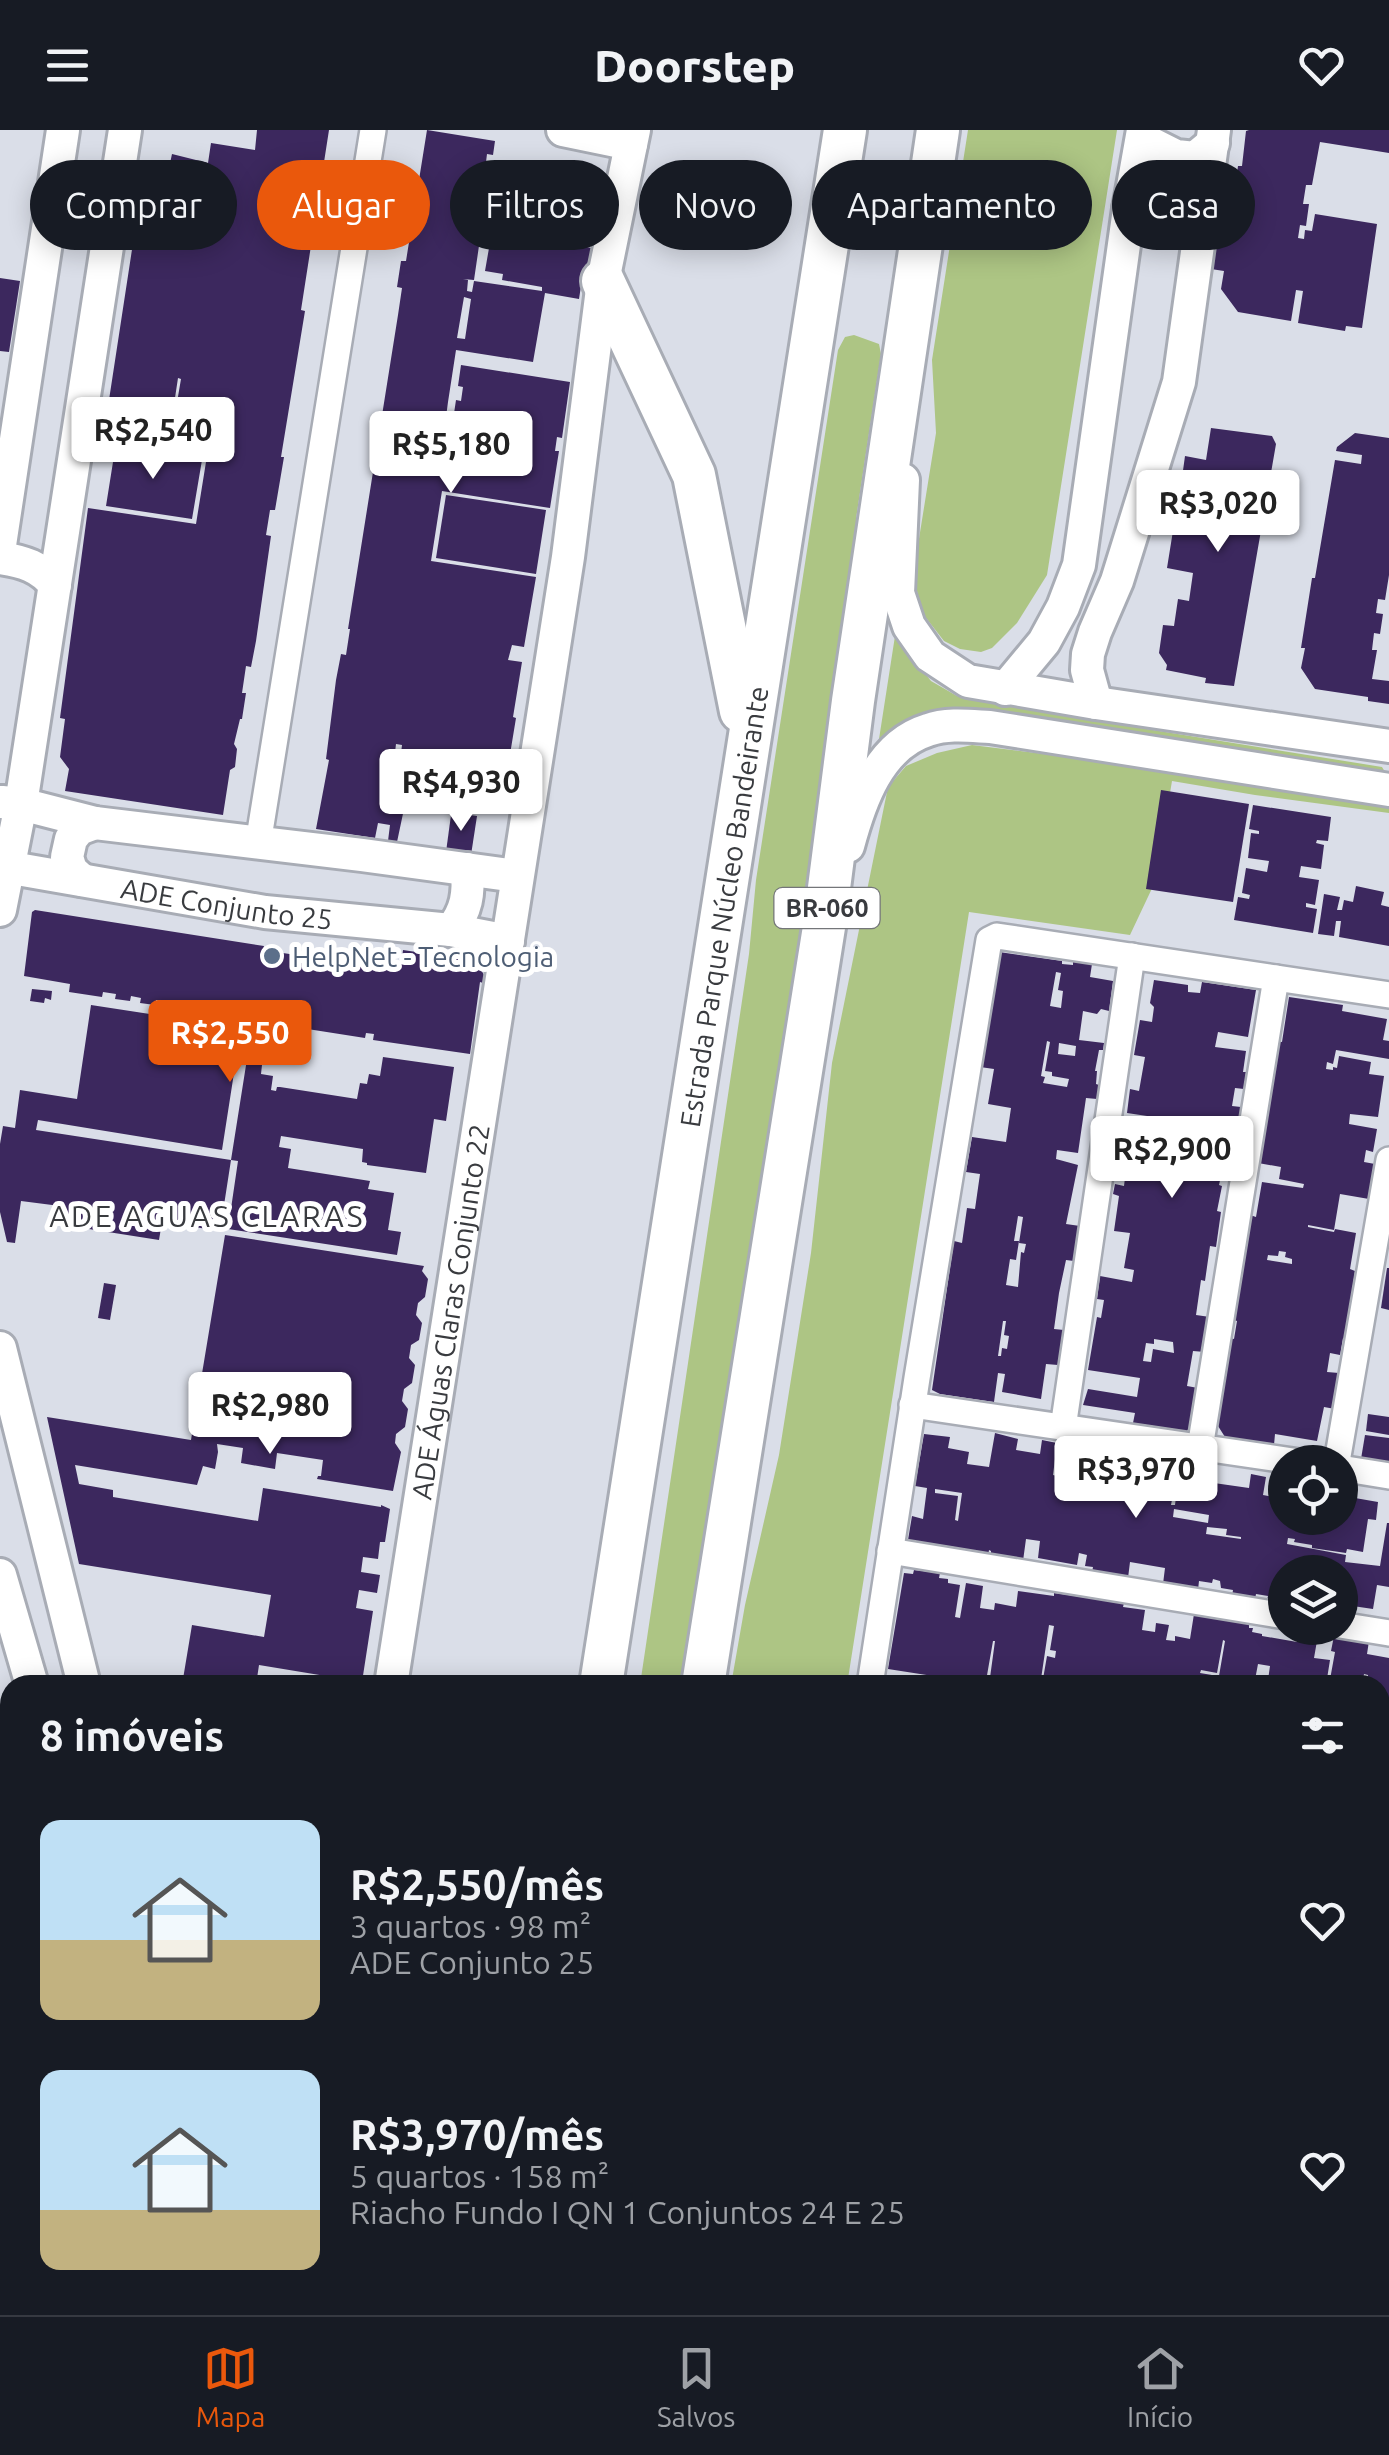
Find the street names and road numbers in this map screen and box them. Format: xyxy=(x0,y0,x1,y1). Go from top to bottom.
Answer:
street label: Estrada Parque Núcleo Bandeirante xyxy=(673,684,773,1129)
street label: ADE Conjunto 25 xyxy=(119,872,334,934)
road number: BR-060 xyxy=(774,888,880,928)
street label: ADE Águas Claras Conjunto 22 xyxy=(405,1122,494,1502)

